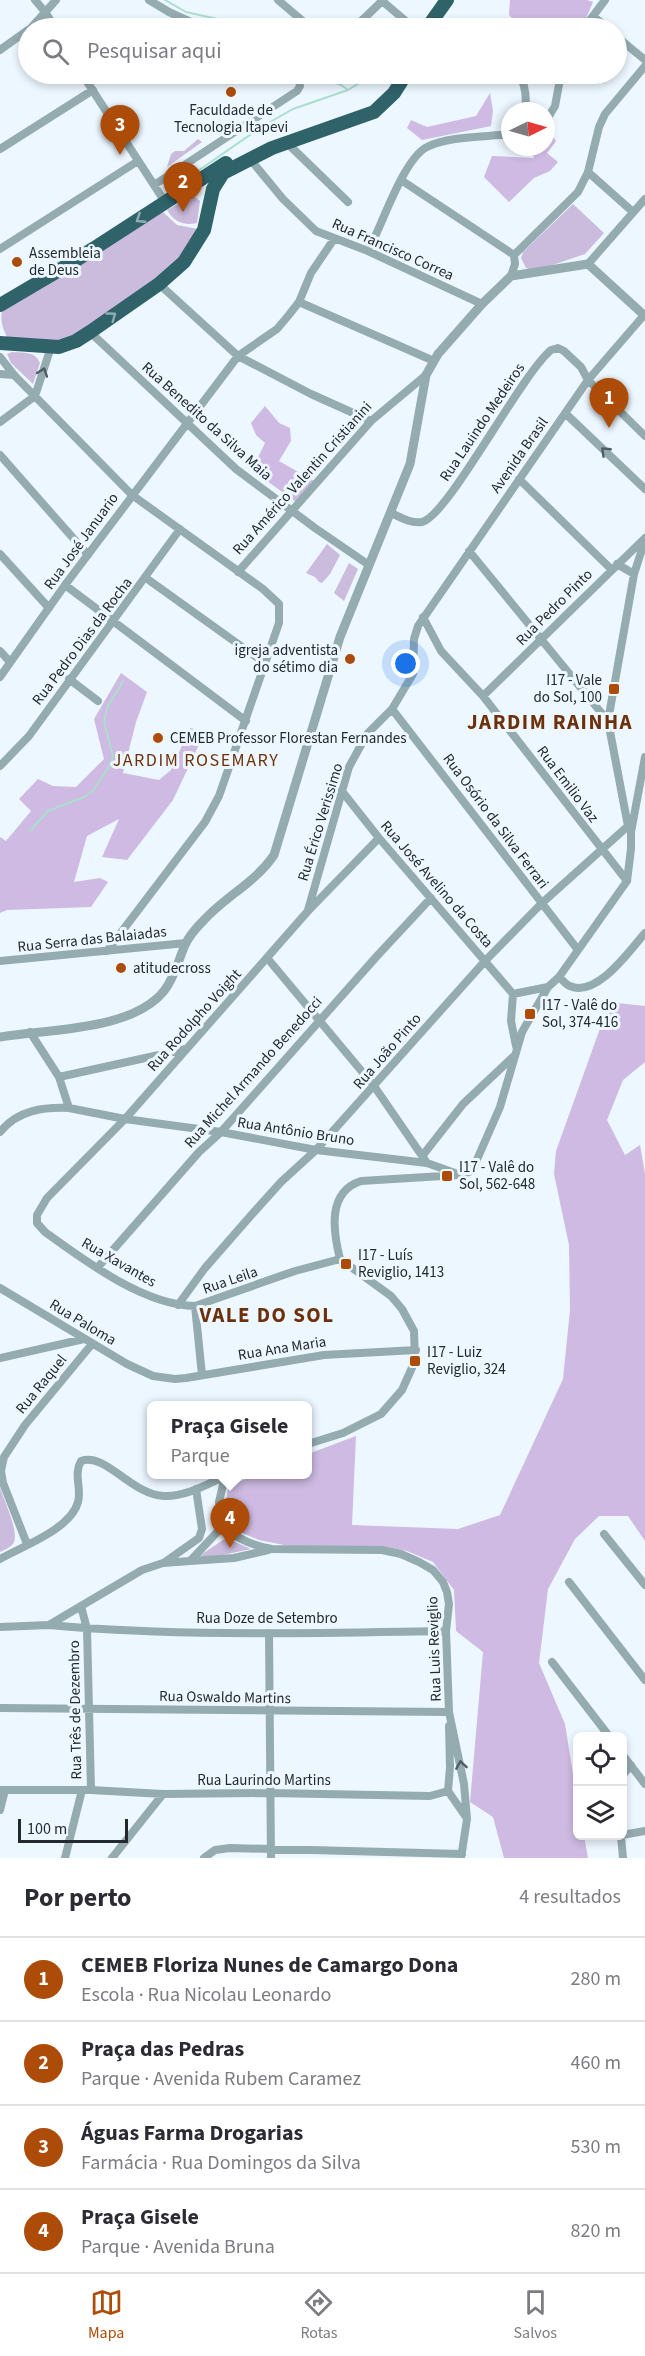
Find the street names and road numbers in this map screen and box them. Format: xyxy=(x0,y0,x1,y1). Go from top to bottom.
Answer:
street label: Rua Francisco Correa xyxy=(329,213,457,286)
street label: Rua Benedito da Silva Maia xyxy=(137,357,276,486)
street label: Rua Lauindo Medeiros xyxy=(435,359,530,486)
street label: Rua Américo Valentin Cristianini xyxy=(228,397,377,560)
street label: Avenida Brasil xyxy=(485,413,553,497)
street label: Rua José Januario xyxy=(39,489,124,594)
street label: Rua Pedro Pinto xyxy=(511,564,597,650)
street label: Rua Pedro Dias da Rocha xyxy=(27,573,137,710)
street label: Rua Emilio Vaz xyxy=(532,742,603,827)
street label: Rua Osório da Silva Ferrari xyxy=(438,749,553,893)
street label: Rua Érico Verissimo xyxy=(293,761,348,884)
street label: Rua José Avelino da Costa xyxy=(375,816,498,952)
street label: Rua Serra das Balaiadas xyxy=(17,921,168,958)
street label: Rua Rodolpho Voight xyxy=(142,964,246,1076)
street label: Rua Michel Armando Benedocci xyxy=(179,992,327,1153)
street label: Rua João Pinto xyxy=(348,1009,426,1094)
street label: Rua Antônio Bruno xyxy=(236,1112,356,1151)
street label: Rua Xavantes xyxy=(77,1232,160,1292)
street label: Rua Leila xyxy=(200,1261,260,1300)
street label: Rua Paloma xyxy=(45,1294,120,1351)
street label: Rua Ana Maria xyxy=(236,1331,328,1366)
street label: Rua Raquel xyxy=(11,1350,72,1419)
street label: Rua Luis Reviglio xyxy=(422,1596,447,1702)
street label: Rua Doze de Setembro xyxy=(196,1608,338,1629)
street label: Rua Três de Dezembro xyxy=(64,1640,87,1780)
street label: Rua Oswaldo Martins xyxy=(159,1686,291,1709)
street label: Rua Laurindo Martins xyxy=(197,1770,331,1791)

